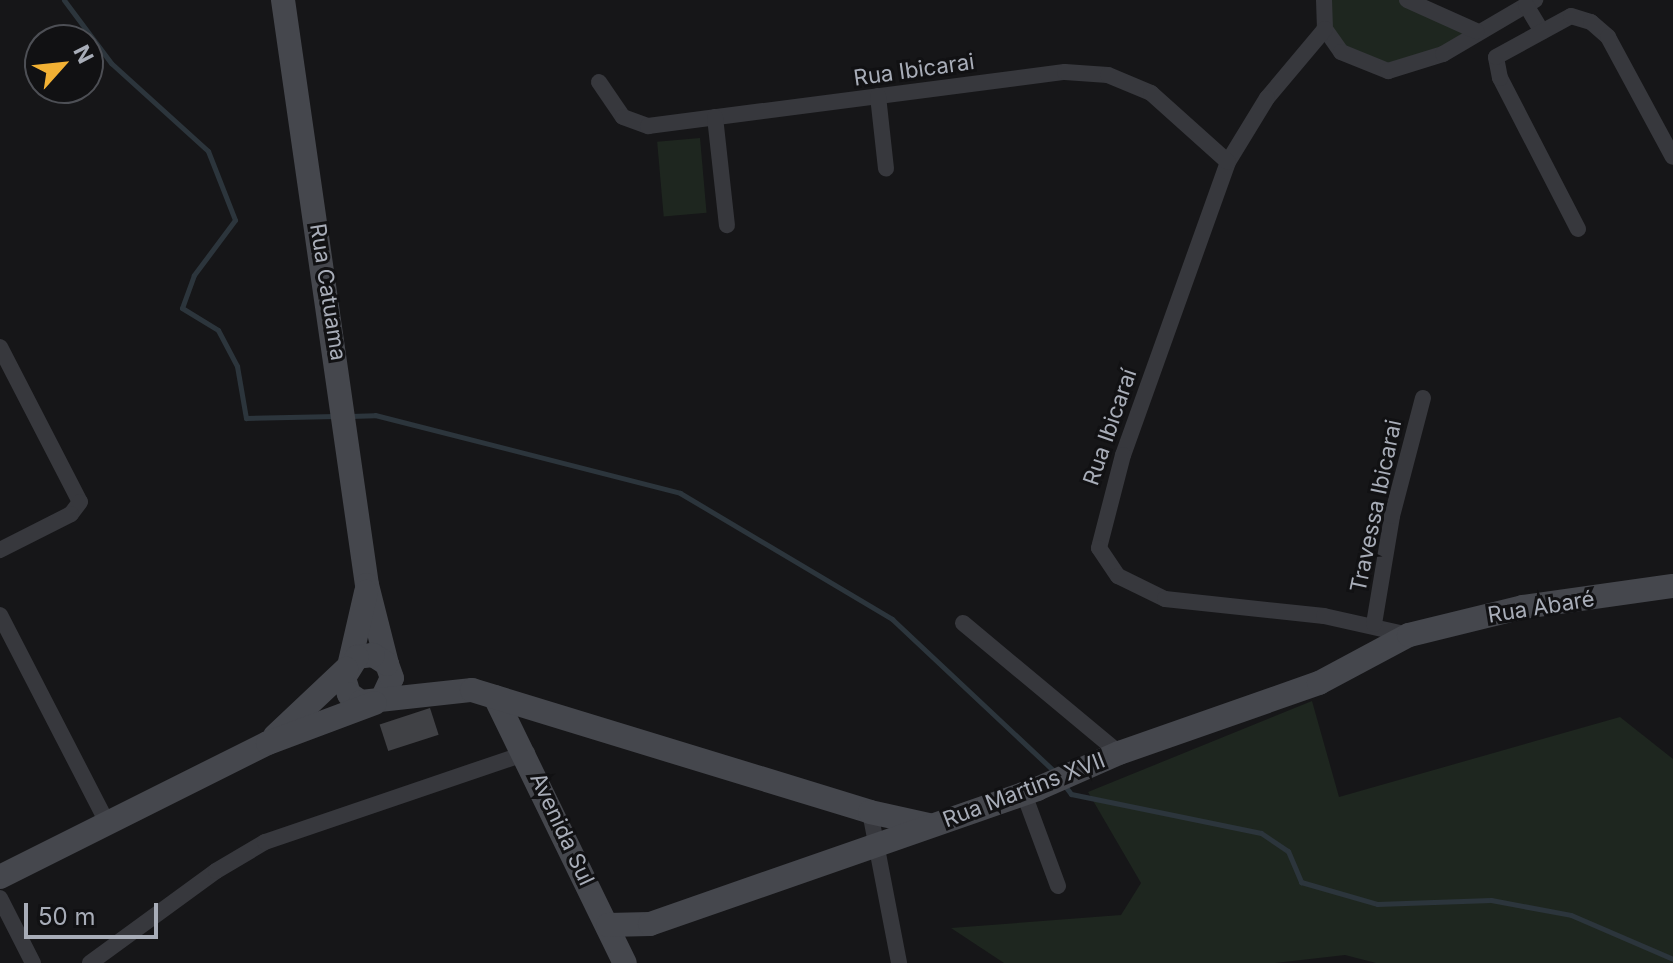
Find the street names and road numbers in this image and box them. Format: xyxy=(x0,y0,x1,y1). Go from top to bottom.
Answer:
street label: Rua Ibicarai xyxy=(852,48,976,92)
street label: Rua Catuama xyxy=(304,222,352,362)
street label: Rua Ibicaraí xyxy=(1078,365,1142,489)
street label: Travessa Ibicarai xyxy=(1345,417,1407,595)
street label: Rua Abaré xyxy=(1486,586,1596,628)
street label: Rua Martins XVII xyxy=(939,747,1109,833)
street label: Avenida Sul xyxy=(524,768,600,890)

